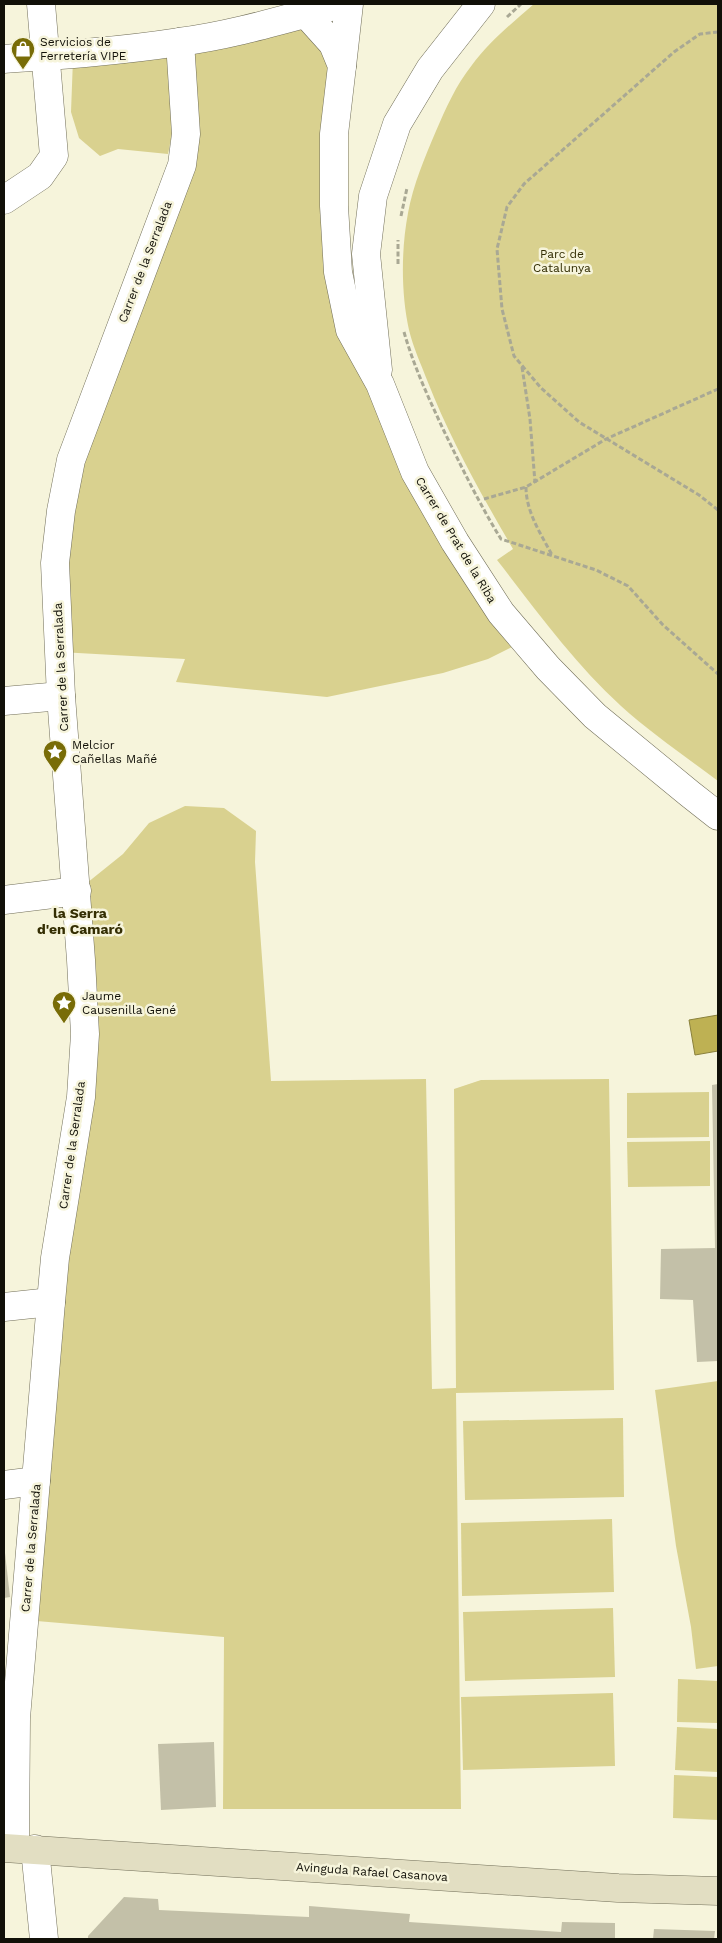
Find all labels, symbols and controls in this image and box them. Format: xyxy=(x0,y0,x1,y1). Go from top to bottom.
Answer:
place label: Servicios de Ferretería VIPE xyxy=(40,35,127,63)
shop icon: Servicios de Ferretería VIPE xyxy=(10,36,36,70)
street label: Carrer de la Serralada xyxy=(115,199,175,325)
park label: Parc de Catalunya xyxy=(533,247,591,275)
street label: Carrer de Prat de la Riba xyxy=(413,474,499,606)
street label: Carrer de la Serralada xyxy=(51,602,71,732)
place label: Melcior Cañellas Mañé xyxy=(72,738,157,766)
place icon: Melcior Cañellas Mañé xyxy=(42,739,68,773)
district label: la Serra d'en Camaró xyxy=(37,905,123,937)
place label: Jaume Causenilla Gené xyxy=(82,989,176,1017)
place icon: Jaume Causenilla Gené xyxy=(51,990,77,1024)
street label: Carrer de la Serralada xyxy=(56,1080,88,1210)
street label: Carrer de la Serralada xyxy=(18,1483,44,1613)
street label: Avinguda Rafael Casanova xyxy=(296,1860,449,1884)

